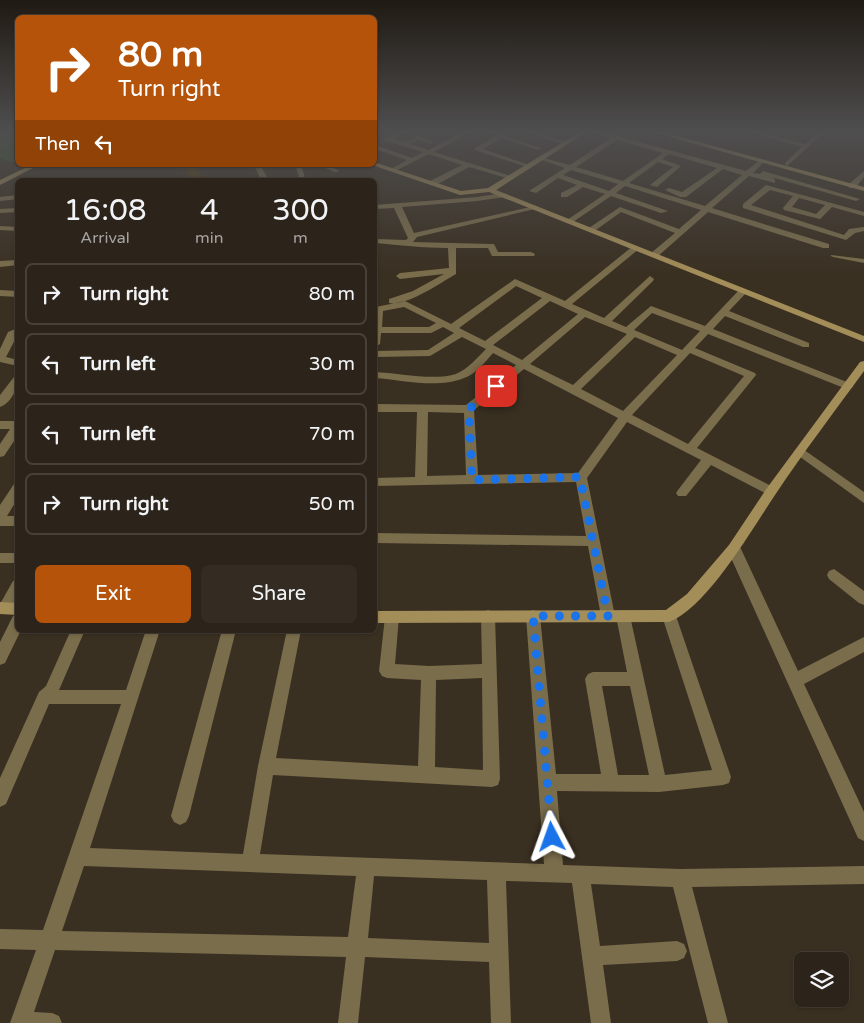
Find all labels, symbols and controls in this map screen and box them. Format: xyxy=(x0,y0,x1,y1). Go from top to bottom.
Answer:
text: 80 m xyxy=(118,34,203,76)
icon: right xyxy=(35,35,100,100)
text: Turn right xyxy=(118,76,220,102)
icon: left xyxy=(90,130,118,158)
text: Then xyxy=(35,133,80,155)
text: 16:08 xyxy=(63,192,147,229)
text: 4 xyxy=(200,192,219,229)
text: 300 xyxy=(272,192,329,229)
text: Arrival xyxy=(80,228,130,248)
text: min xyxy=(195,228,224,248)
text: m xyxy=(293,228,308,248)
icon: right xyxy=(37,280,65,308)
text: Turn right xyxy=(80,283,168,305)
text: 80 m xyxy=(309,283,355,305)
icon: left xyxy=(37,350,65,378)
text: Turn left xyxy=(80,353,156,375)
text: 30 m xyxy=(309,353,355,375)
pin xyxy=(475,365,517,407)
icon: arrive xyxy=(482,372,510,400)
icon: left xyxy=(37,420,65,448)
text: Turn left xyxy=(80,423,156,445)
text: 70 m xyxy=(309,423,355,445)
icon: right xyxy=(37,490,65,518)
text: Turn right xyxy=(80,493,168,515)
text: 50 m xyxy=(309,493,355,515)
button: Exit xyxy=(35,565,191,623)
button: Share xyxy=(201,565,357,623)
position arrow xyxy=(525,810,577,862)
map controls xyxy=(794,952,849,1007)
button: layers xyxy=(794,952,849,1007)

